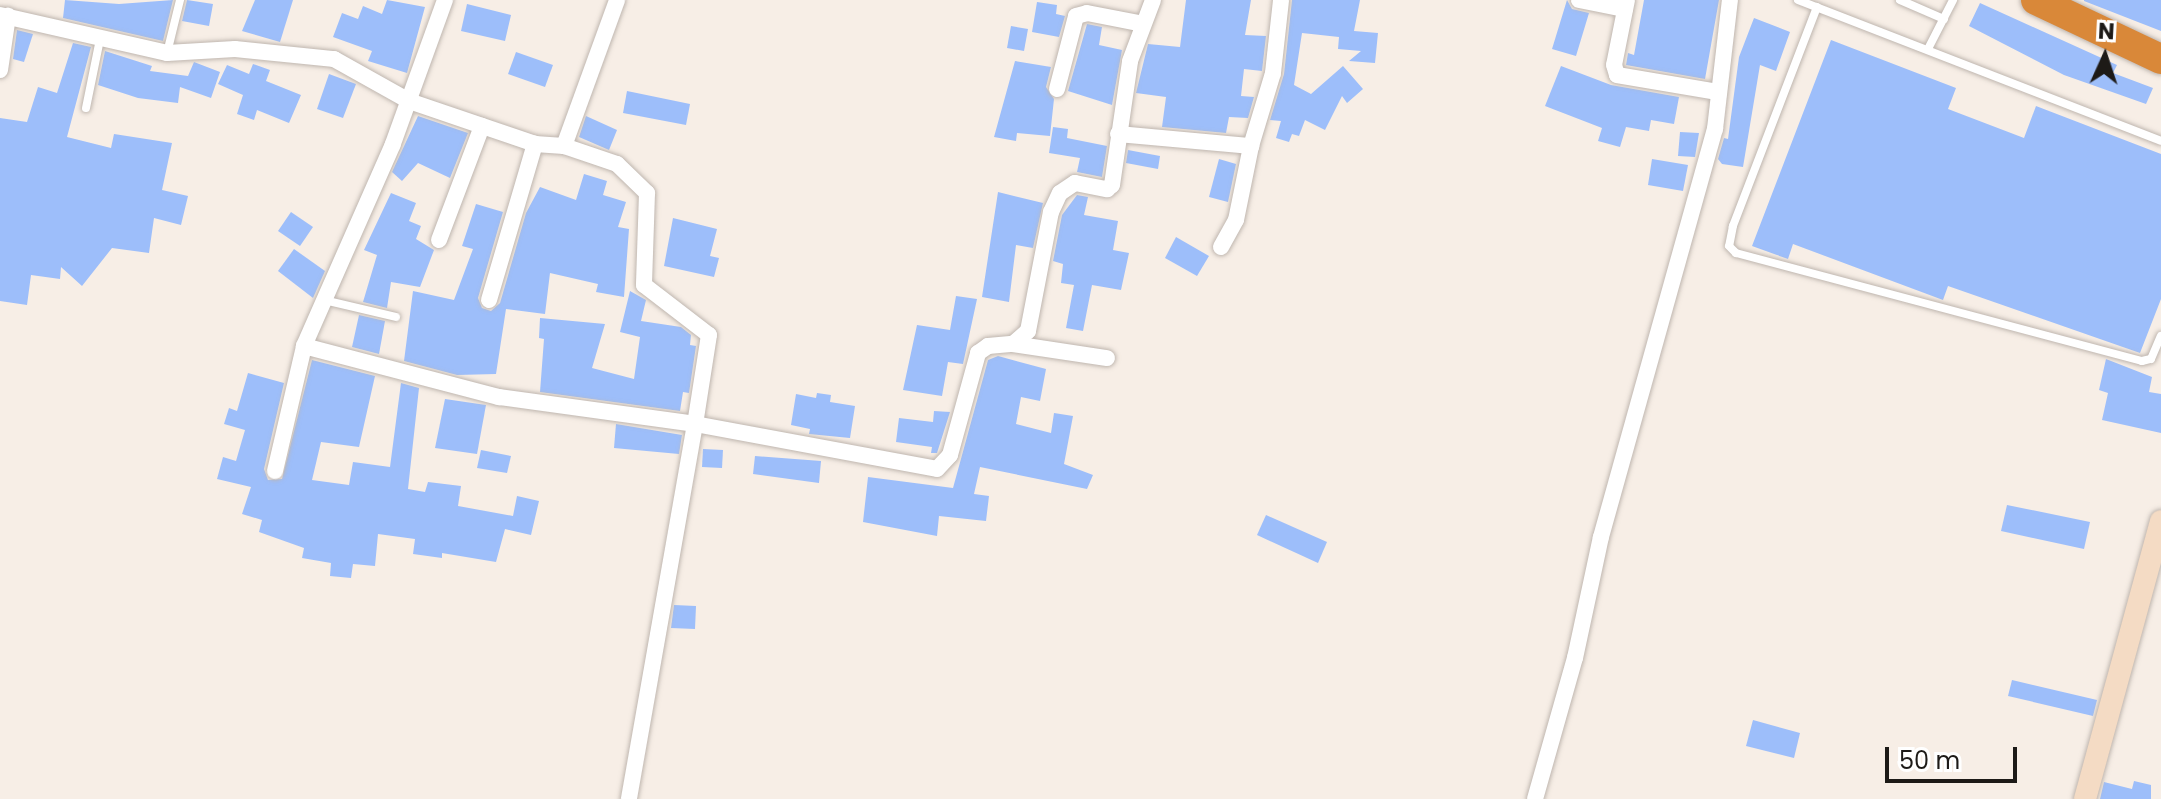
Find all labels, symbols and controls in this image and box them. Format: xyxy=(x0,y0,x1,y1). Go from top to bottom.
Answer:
north arrow xyxy=(2065,16,2145,96)
text: N xyxy=(2097,16,2115,47)
scale bar xyxy=(1889,731,2021,781)
text: 50 m xyxy=(1899,744,1960,777)

